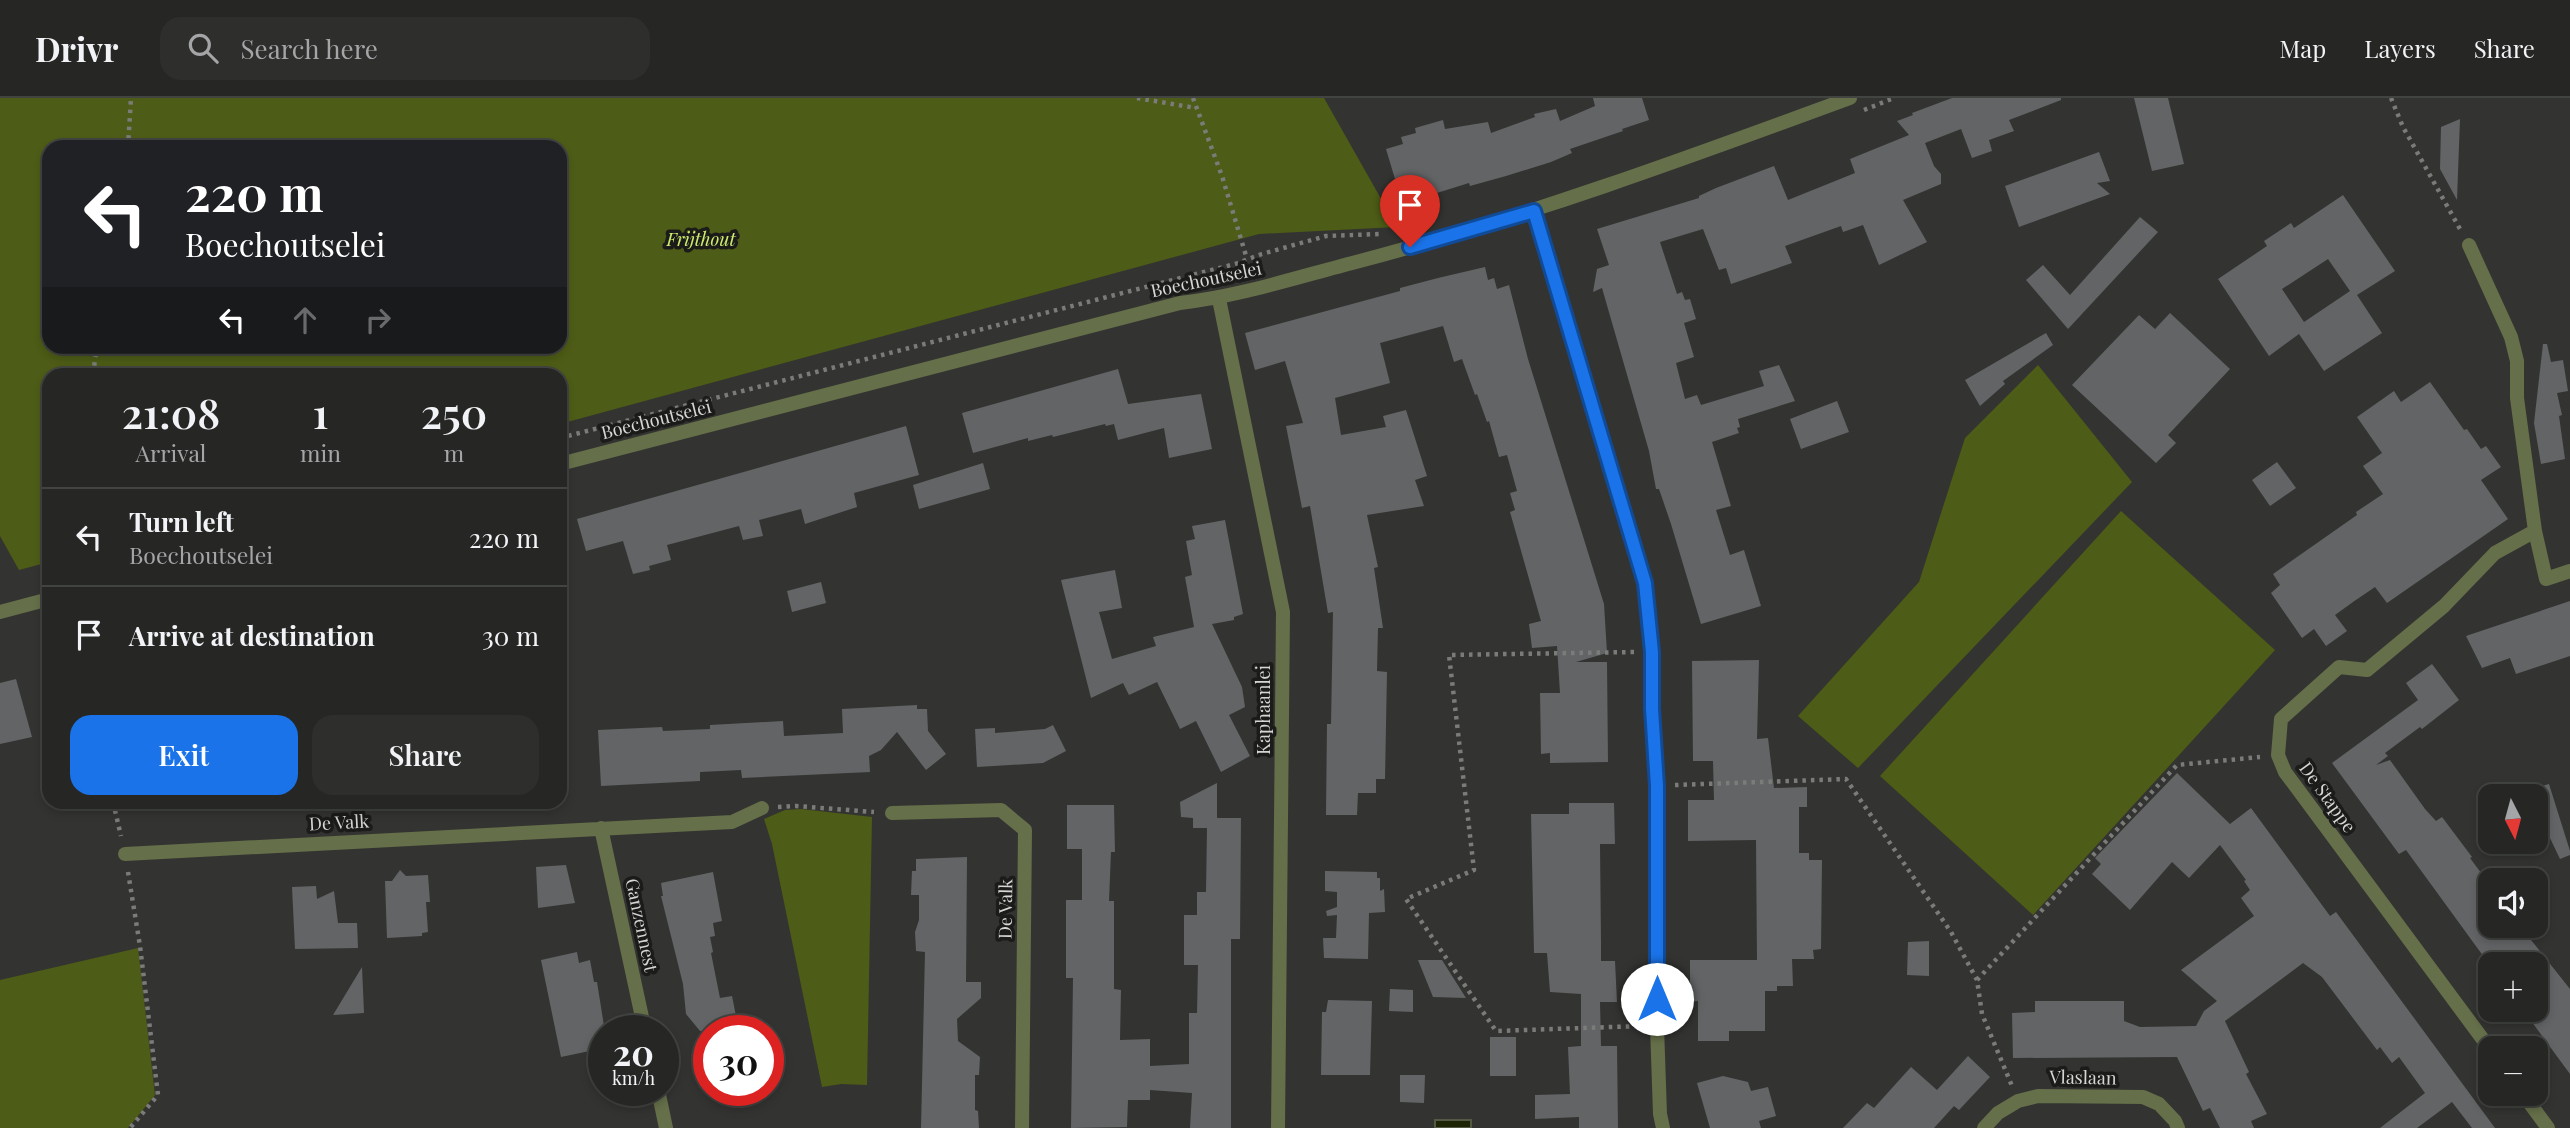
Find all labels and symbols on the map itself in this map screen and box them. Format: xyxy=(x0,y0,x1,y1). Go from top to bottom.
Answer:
pin xyxy=(1380,175,1440,247)
park label: Frijthout xyxy=(666,227,736,251)
street label: Boechoutselei xyxy=(1148,256,1264,302)
street label: Boechoutselei xyxy=(598,394,714,444)
street label: Kaphaanlei xyxy=(1251,665,1275,755)
street label: De Stappe xyxy=(2294,757,2362,837)
north arrow xyxy=(2478,784,2548,854)
street label: De Valk xyxy=(308,808,370,836)
street label: Ganzennest xyxy=(620,876,664,975)
street label: De Valk xyxy=(992,879,1018,939)
position arrow xyxy=(1620,962,1694,1036)
speed limit sign: 30 xyxy=(693,1015,784,1106)
street label: Vlaslaan xyxy=(2048,1064,2117,1090)

